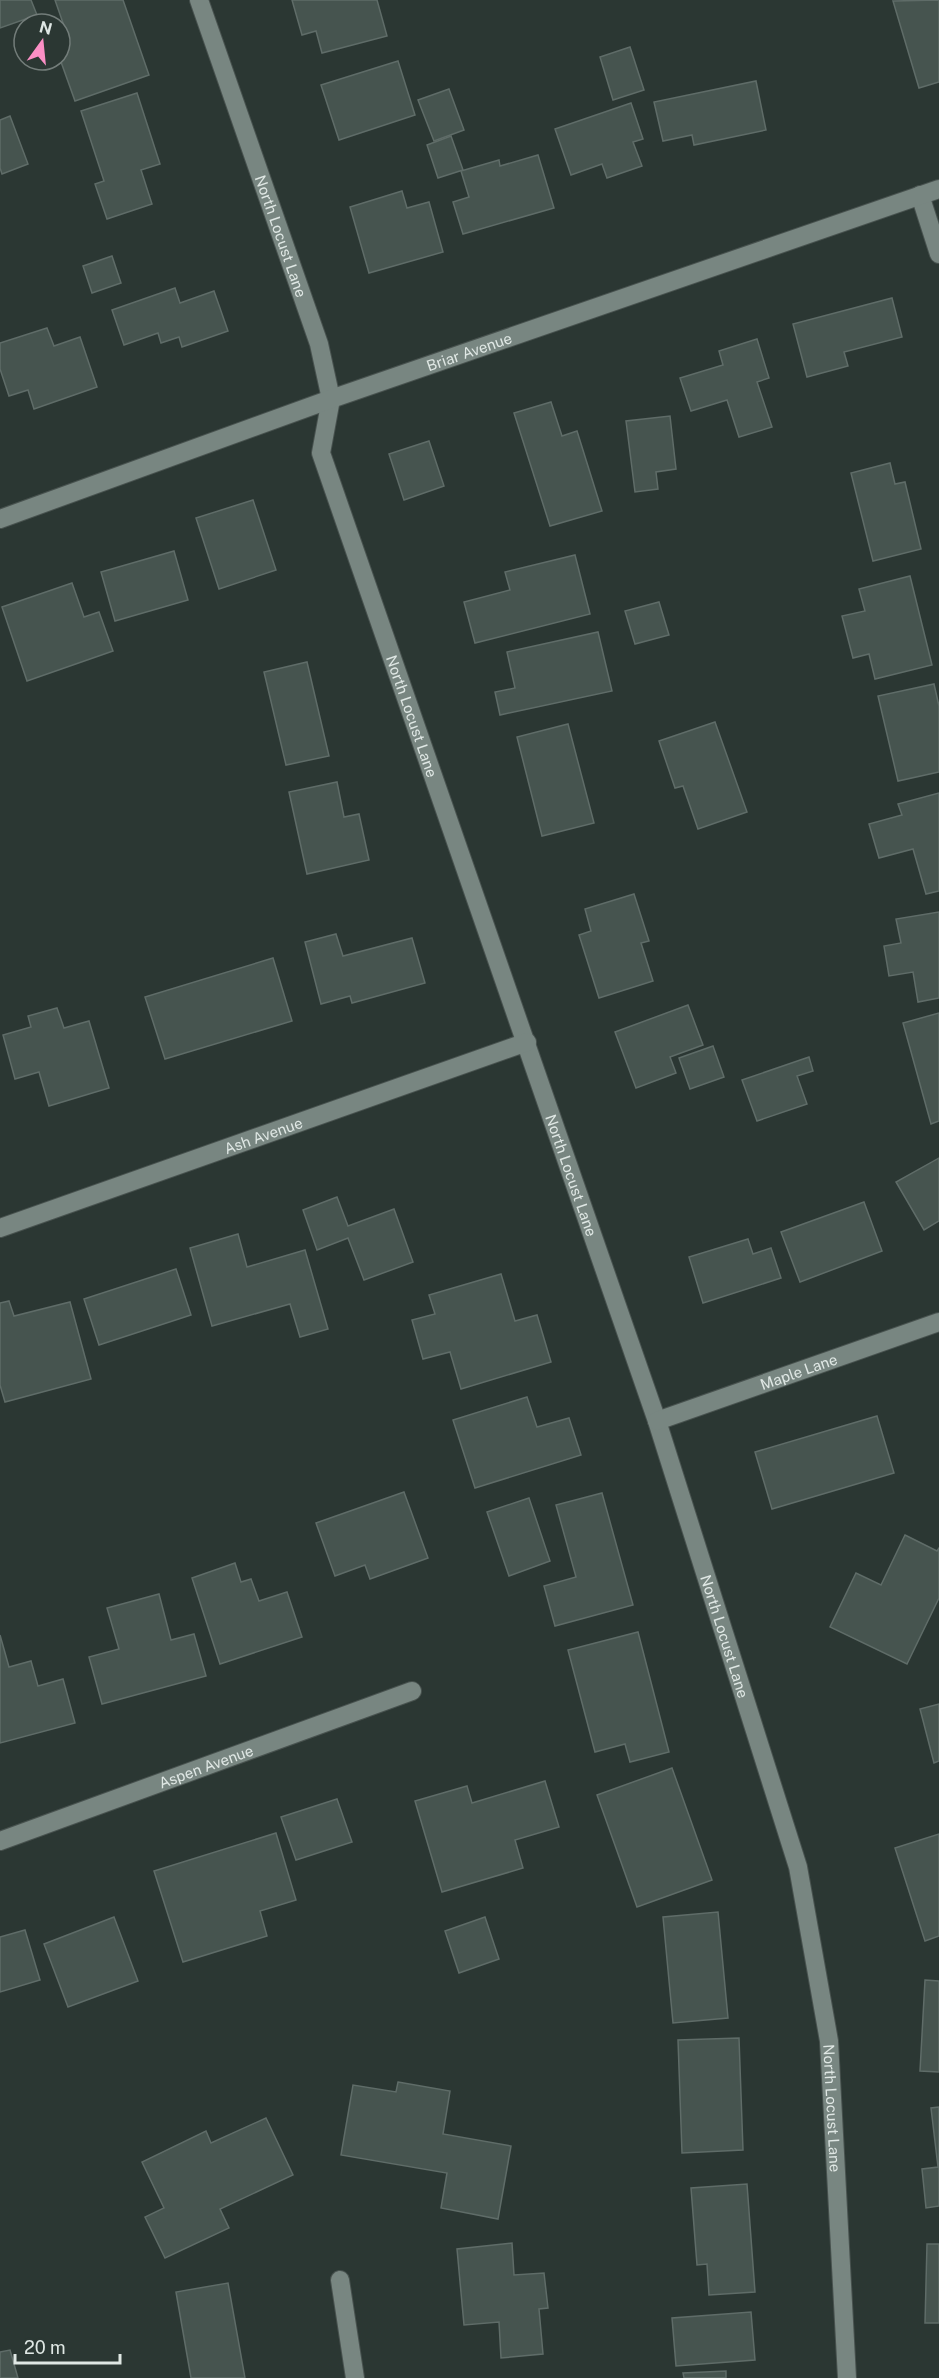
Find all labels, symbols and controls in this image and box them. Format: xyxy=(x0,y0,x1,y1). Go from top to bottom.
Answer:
north arrow xyxy=(12,12,72,72)
text: N xyxy=(37,17,54,39)
street label: North Locust Lane xyxy=(252,173,310,299)
street label: Briar Avenue xyxy=(424,329,514,374)
street label: North Locust Lane xyxy=(383,653,441,779)
street label: North Locust Lane xyxy=(543,1112,601,1238)
street label: Ash Avenue xyxy=(222,1114,305,1157)
street label: Maple Lane xyxy=(758,1350,839,1393)
street label: North Locust Lane xyxy=(698,1573,752,1700)
street label: Aspen Avenue xyxy=(156,1741,255,1791)
street label: North Locust Lane xyxy=(821,2044,844,2173)
scale bar xyxy=(15,2327,120,2365)
text: 20 m xyxy=(24,2337,66,2358)

